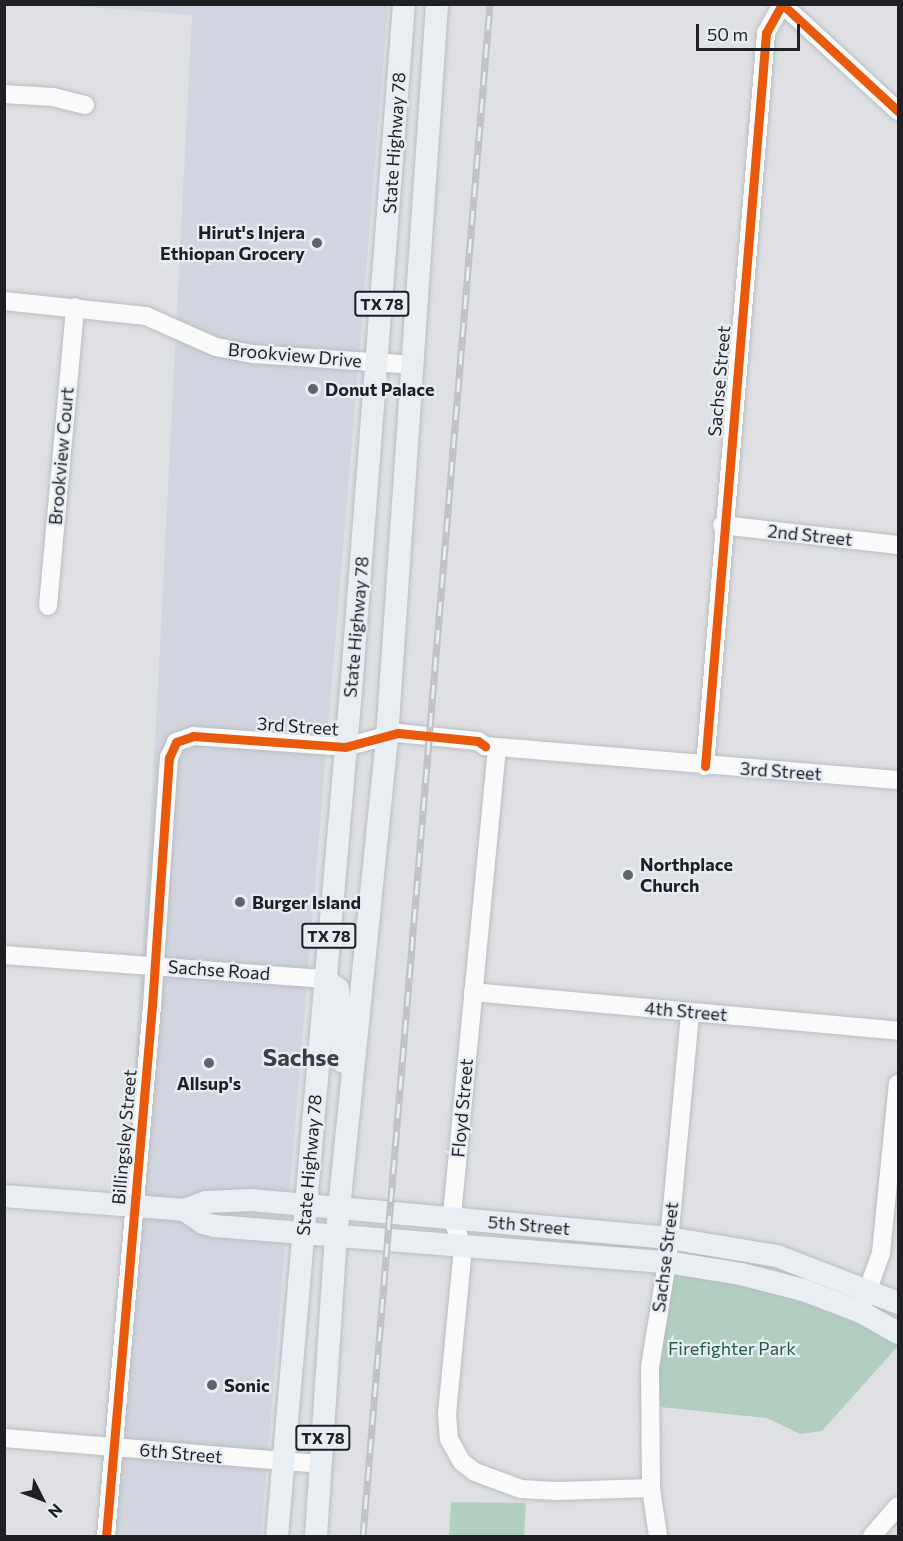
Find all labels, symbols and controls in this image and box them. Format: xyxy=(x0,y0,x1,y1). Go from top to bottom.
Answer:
scale bar xyxy=(699,12,802,50)
text: 50 m xyxy=(707,23,748,45)
street label: State Highway 78 xyxy=(378,71,410,215)
place label: Hirut's Injera Ethiopan Grocery xyxy=(160,222,305,264)
marker: Hirut's Injera Ethiopan Grocery xyxy=(310,236,324,250)
road number: TX 78 xyxy=(354,291,410,317)
street label: Sachse Street xyxy=(703,325,735,437)
street label: Brookview Drive xyxy=(227,338,363,372)
place label: Donut Palace xyxy=(325,378,434,400)
marker: Donut Palace xyxy=(306,382,320,396)
street label: Brookview Court xyxy=(44,386,78,526)
street label: 2nd Street xyxy=(767,520,853,550)
street label: State Highway 78 xyxy=(339,555,373,699)
street label: 3rd Street xyxy=(256,712,340,740)
street label: 3rd Street xyxy=(739,757,823,785)
place label: Northplace Church xyxy=(640,854,733,896)
marker: Northplace Church xyxy=(621,868,635,882)
place label: Burger Island xyxy=(252,891,361,913)
marker: Burger Island xyxy=(233,895,247,909)
road number: TX 78 xyxy=(300,923,358,949)
street label: Sachse Road xyxy=(167,956,271,984)
street label: 4th Street xyxy=(644,997,728,1025)
district label: Sachse xyxy=(263,1043,339,1071)
marker: Allsup's xyxy=(202,1056,216,1070)
street label: Floyd Street xyxy=(447,1058,477,1158)
street label: Billingsley Street xyxy=(107,1068,141,1206)
place label: Allsup's xyxy=(177,1072,241,1094)
street label: State Highway 78 xyxy=(292,1093,326,1237)
street label: Sachse Street xyxy=(648,1201,682,1313)
street label: 5th Street xyxy=(487,1211,571,1239)
park label: Firefighter Park xyxy=(668,1337,796,1359)
place label: Sonic xyxy=(224,1374,270,1396)
marker: Sonic xyxy=(205,1378,219,1392)
road number: TX 78 xyxy=(294,1425,352,1451)
street label: 6th Street xyxy=(139,1439,223,1467)
north arrow xyxy=(12,1469,72,1529)
text: N xyxy=(45,1501,67,1522)

